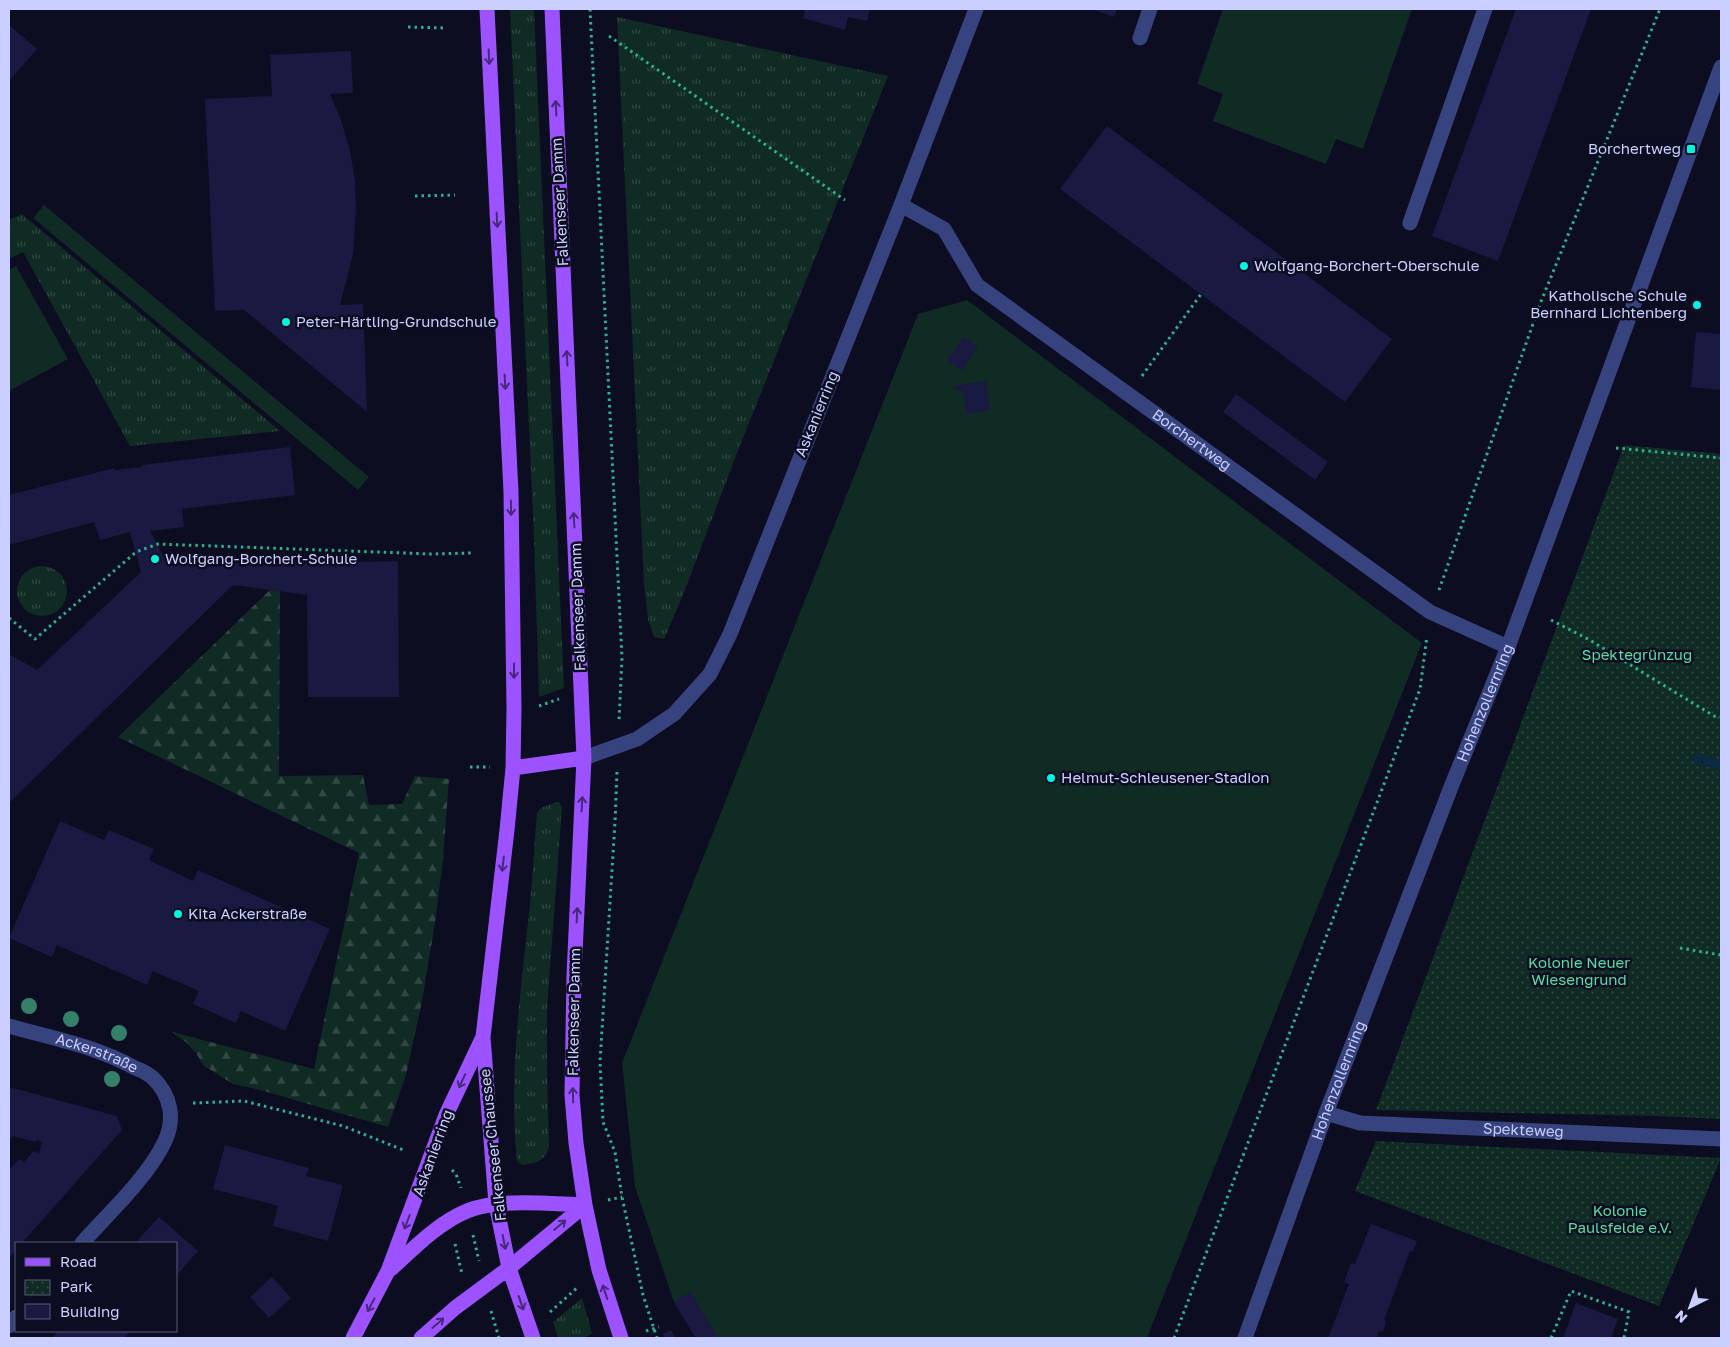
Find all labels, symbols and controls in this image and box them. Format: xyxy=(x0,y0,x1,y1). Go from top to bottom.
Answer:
one-way arrow xyxy=(485,49,494,65)
one-way arrow xyxy=(551,100,561,116)
street label: Falkenseer Damm xyxy=(547,137,571,267)
place label: Borchertweg xyxy=(1588,139,1681,157)
marker: Borchertweg xyxy=(1685,143,1697,155)
one-way arrow xyxy=(493,211,502,227)
place label: Wolfgang-Borchert-Oberschule xyxy=(1254,256,1480,274)
marker: Wolfgang-Borchert-Oberschule xyxy=(1238,260,1250,272)
place label: Katholische Schule Bernhard Lichtenberg xyxy=(1530,286,1687,321)
marker: Katholische Schule Bernhard Lichtenberg xyxy=(1691,299,1703,311)
place label: Peter-Härtling-Grundschule xyxy=(296,312,497,330)
marker: Peter-Härtling-Grundschule xyxy=(280,316,292,328)
one-way arrow xyxy=(562,350,572,366)
street label: Askanierring xyxy=(791,368,841,459)
one-way arrow xyxy=(501,374,510,390)
street label: Borchertweg xyxy=(1149,405,1235,474)
one-way arrow xyxy=(506,500,516,516)
one-way arrow xyxy=(569,513,579,529)
street label: Falkenseer Damm xyxy=(566,543,588,672)
place label: Wolfgang-Borchert-Schule xyxy=(165,549,358,567)
marker: Wolfgang-Borchert-Schule xyxy=(149,553,161,565)
street label: Hohenzollernring xyxy=(1452,641,1516,764)
park label: Spektegrünzug xyxy=(1582,645,1692,663)
one-way arrow xyxy=(509,662,519,679)
place label: Helmut-Schleusener-Stadion xyxy=(1061,768,1270,786)
marker: Helmut-Schleusener-Stadion xyxy=(1045,772,1057,784)
one-way arrow xyxy=(577,796,587,812)
one-way arrow xyxy=(498,856,508,872)
place label: Kita Ackerstraße xyxy=(188,904,307,922)
one-way arrow xyxy=(572,907,582,924)
marker: Kita Ackerstraße xyxy=(172,908,184,920)
street label: Falkenseer Damm xyxy=(563,948,583,1076)
park label: Kolonie Neuer Wiesengrund xyxy=(1528,953,1630,988)
street label: Hohenzollernring xyxy=(1307,1018,1368,1142)
street label: Ackerstraße xyxy=(54,1029,142,1076)
street label: Falkenseer Chaussee xyxy=(475,1068,509,1222)
one-way arrow xyxy=(456,1074,466,1089)
one-way arrow xyxy=(568,1087,577,1103)
street label: Askanierring xyxy=(408,1107,456,1198)
street label: Spekteweg xyxy=(1483,1118,1564,1140)
park label: Kolonie Paulsfelde e.V. xyxy=(1568,1201,1672,1236)
one-way arrow xyxy=(402,1214,411,1230)
one-way arrow xyxy=(553,1220,566,1231)
one-way arrow xyxy=(500,1234,509,1250)
legend xyxy=(15,1242,178,1332)
text: Road xyxy=(60,1252,97,1270)
text: Park xyxy=(60,1277,93,1295)
north arrow xyxy=(1665,1282,1715,1332)
one-way arrow xyxy=(600,1284,610,1300)
one-way arrow xyxy=(517,1295,526,1310)
one-way arrow xyxy=(366,1297,375,1312)
text: Building xyxy=(60,1302,120,1320)
text: N xyxy=(1671,1307,1691,1327)
one-way arrow xyxy=(431,1318,444,1329)

